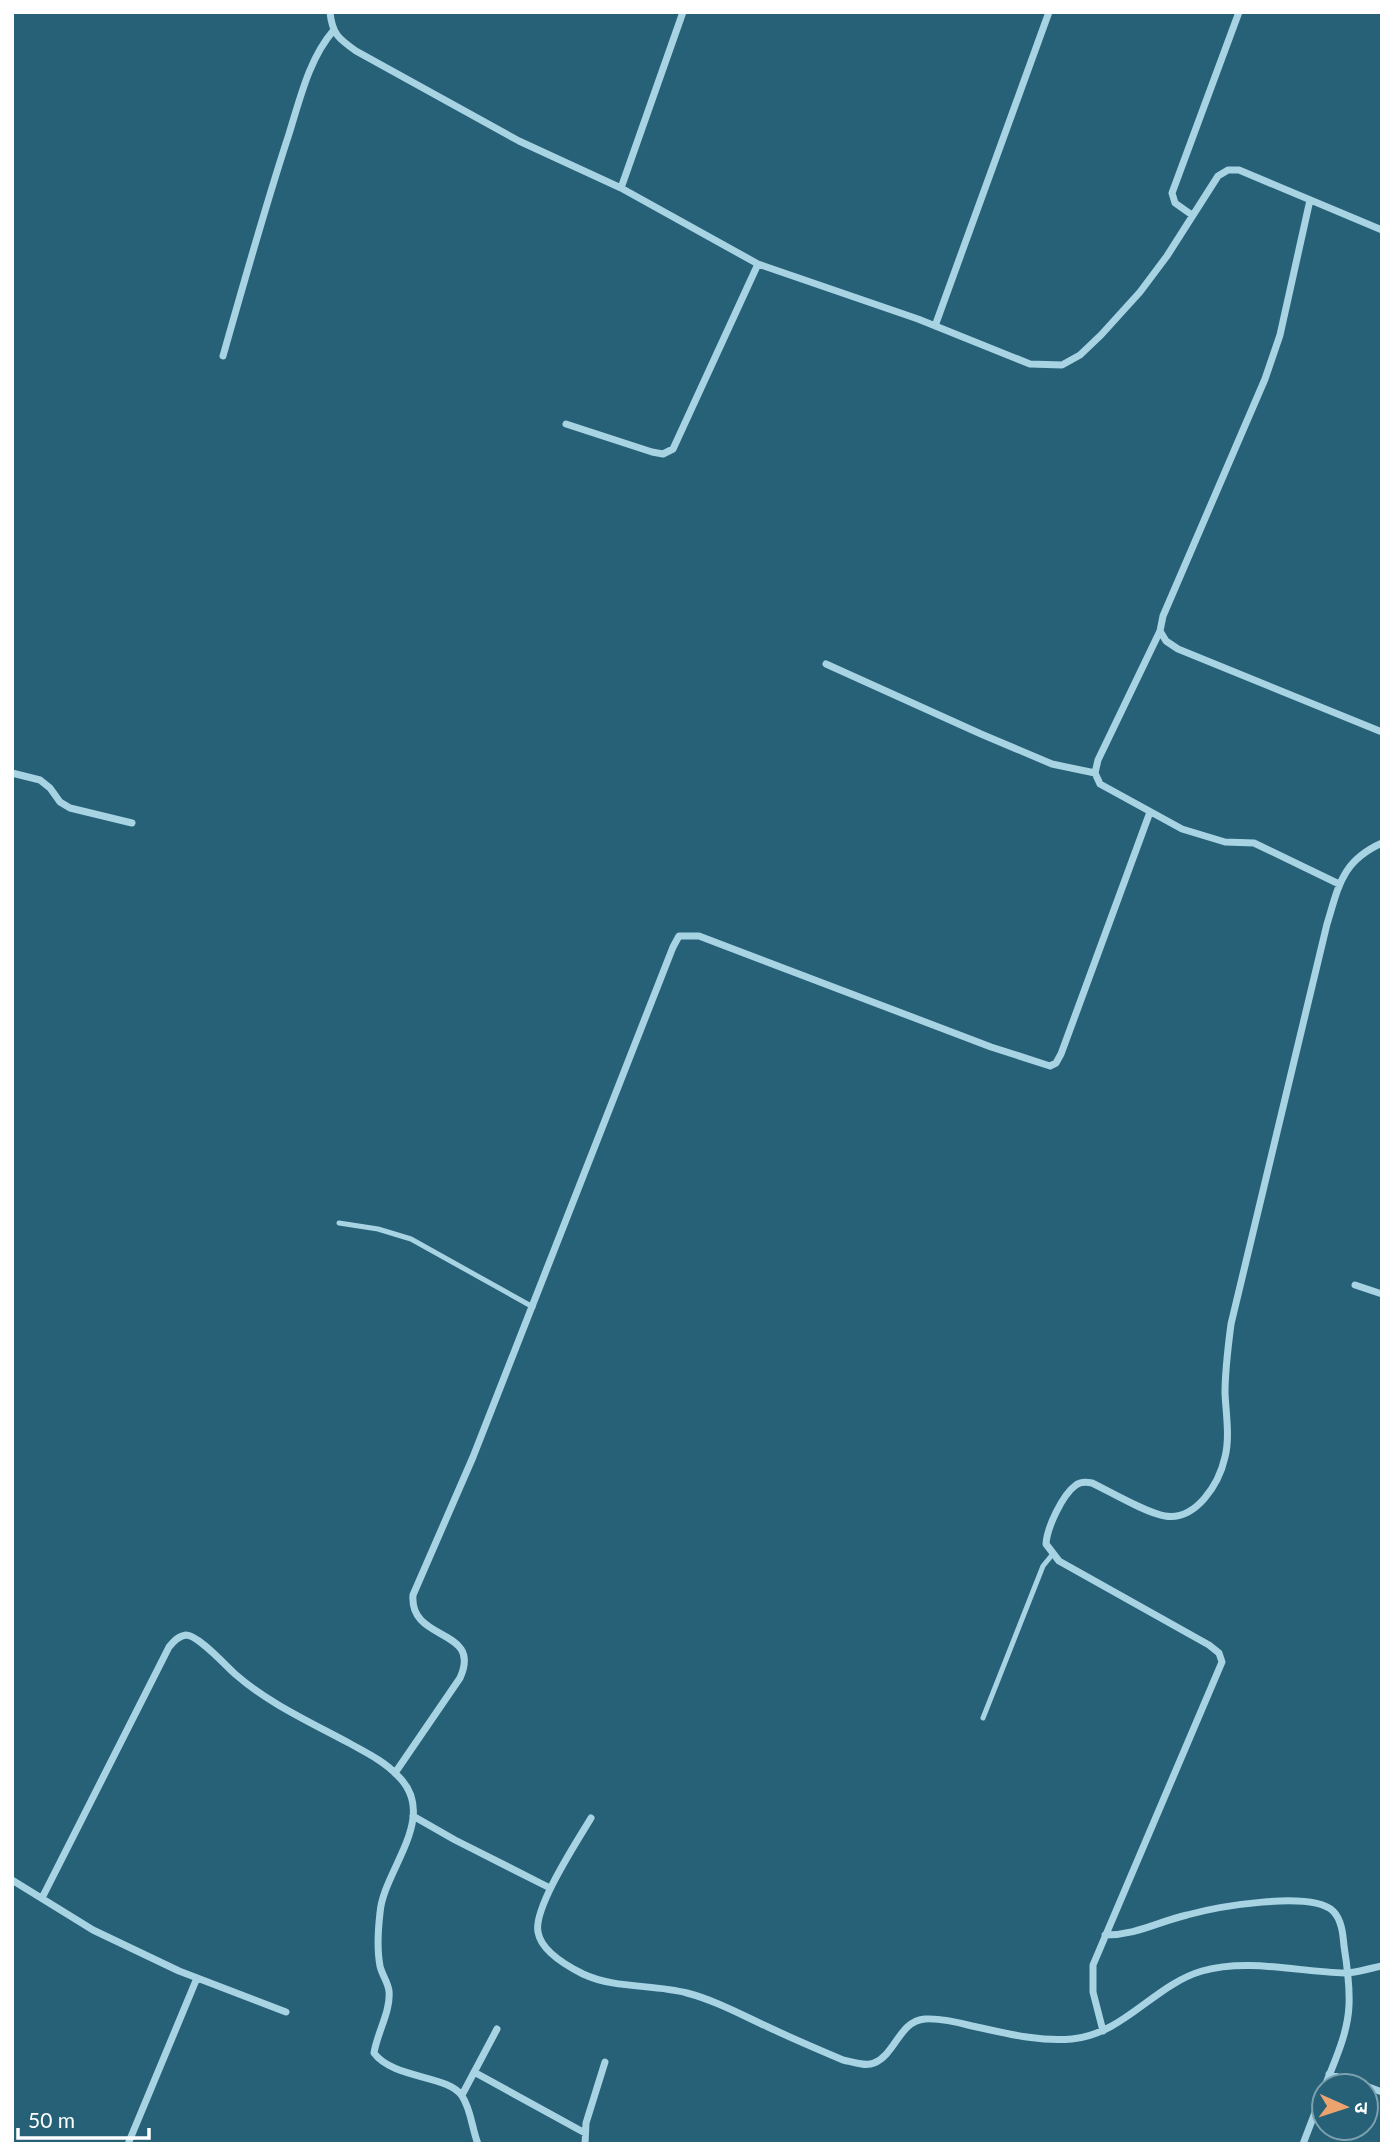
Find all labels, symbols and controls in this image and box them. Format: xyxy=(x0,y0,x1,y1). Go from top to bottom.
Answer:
north arrow xyxy=(1310,2072,1380,2142)
scale bar xyxy=(18,2096,149,2140)
text: उ xyxy=(1351,2102,1374,2115)
text: 50 m xyxy=(28,2107,75,2132)

